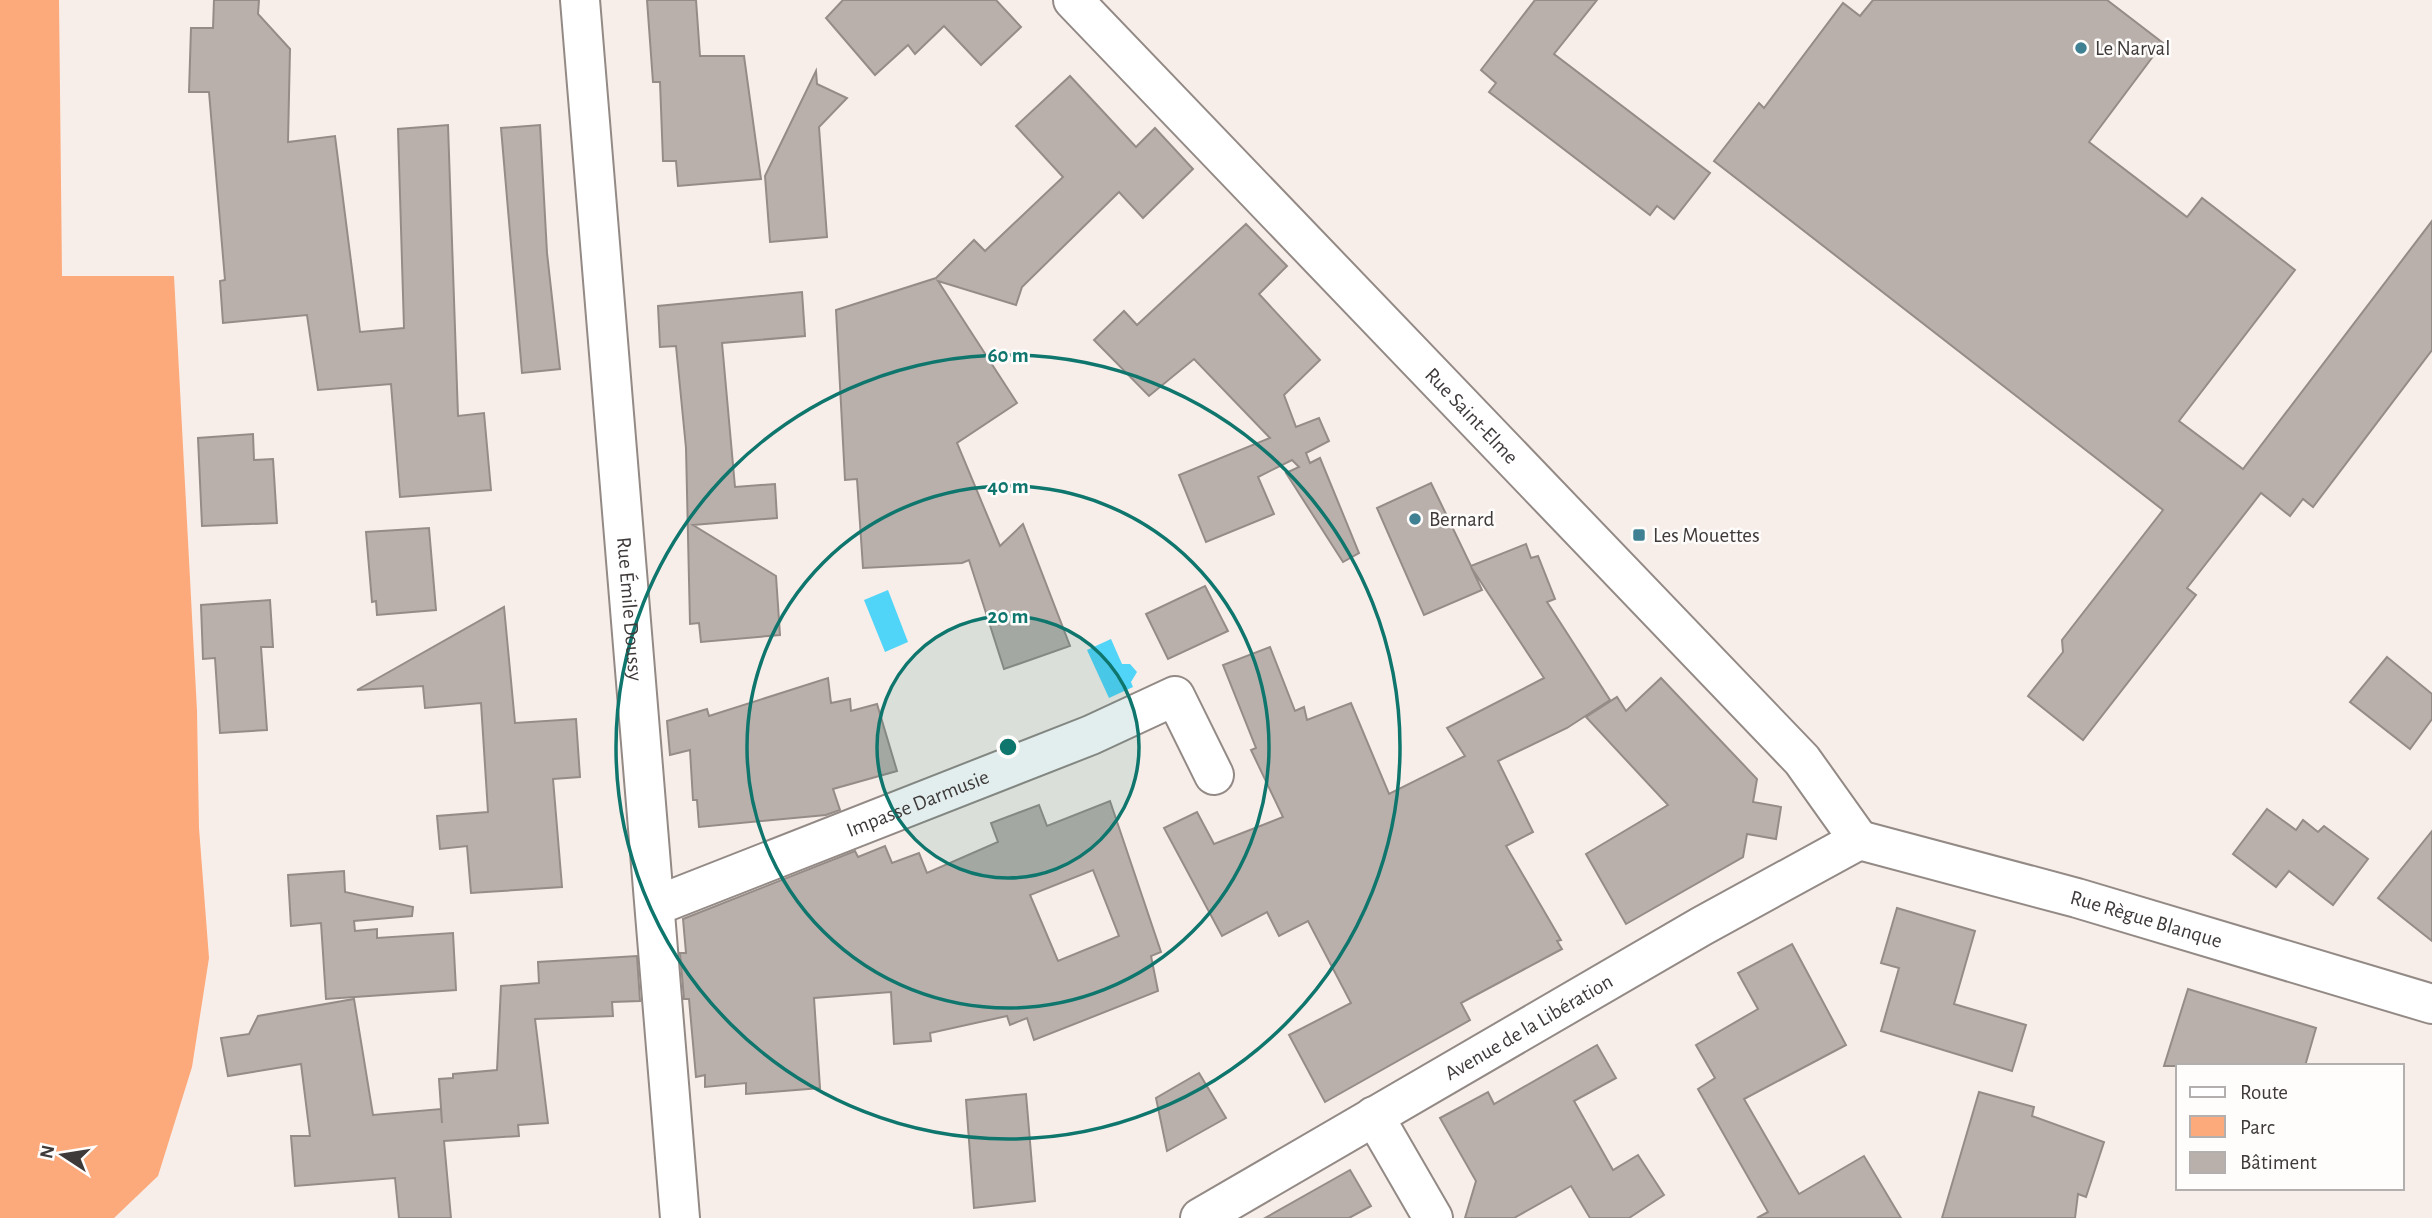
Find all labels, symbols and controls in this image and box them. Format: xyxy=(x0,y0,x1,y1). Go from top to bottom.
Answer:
place label: Le Narval xyxy=(2095,38,2170,59)
marker: Le Narval xyxy=(2073,40,2089,56)
text: 60 m xyxy=(987,345,1029,366)
street label: Rue Saint-Elme xyxy=(1421,364,1522,468)
text: 40 m xyxy=(987,476,1029,497)
place label: Bernard xyxy=(1429,509,1495,530)
marker: Bernard xyxy=(1407,511,1423,527)
place label: Les Mouettes xyxy=(1653,525,1760,546)
marker: Les Mouettes xyxy=(1631,527,1647,543)
street label: Rue Émile Doussy xyxy=(613,536,646,682)
text: 20 m xyxy=(988,606,1028,627)
centre of rings xyxy=(996,735,1020,759)
street label: Impasse Darmusie xyxy=(843,766,992,841)
street label: Rue Règue Blanque xyxy=(2068,887,2225,952)
street label: Avenue de la Libération xyxy=(1441,970,1616,1084)
legend xyxy=(2176,1064,2404,1190)
text: Route xyxy=(2240,1082,2288,1103)
text: Parc xyxy=(2240,1117,2275,1138)
north arrow xyxy=(28,1120,98,1190)
text: N xyxy=(37,1143,59,1160)
text: Bâtiment xyxy=(2240,1152,2317,1173)

